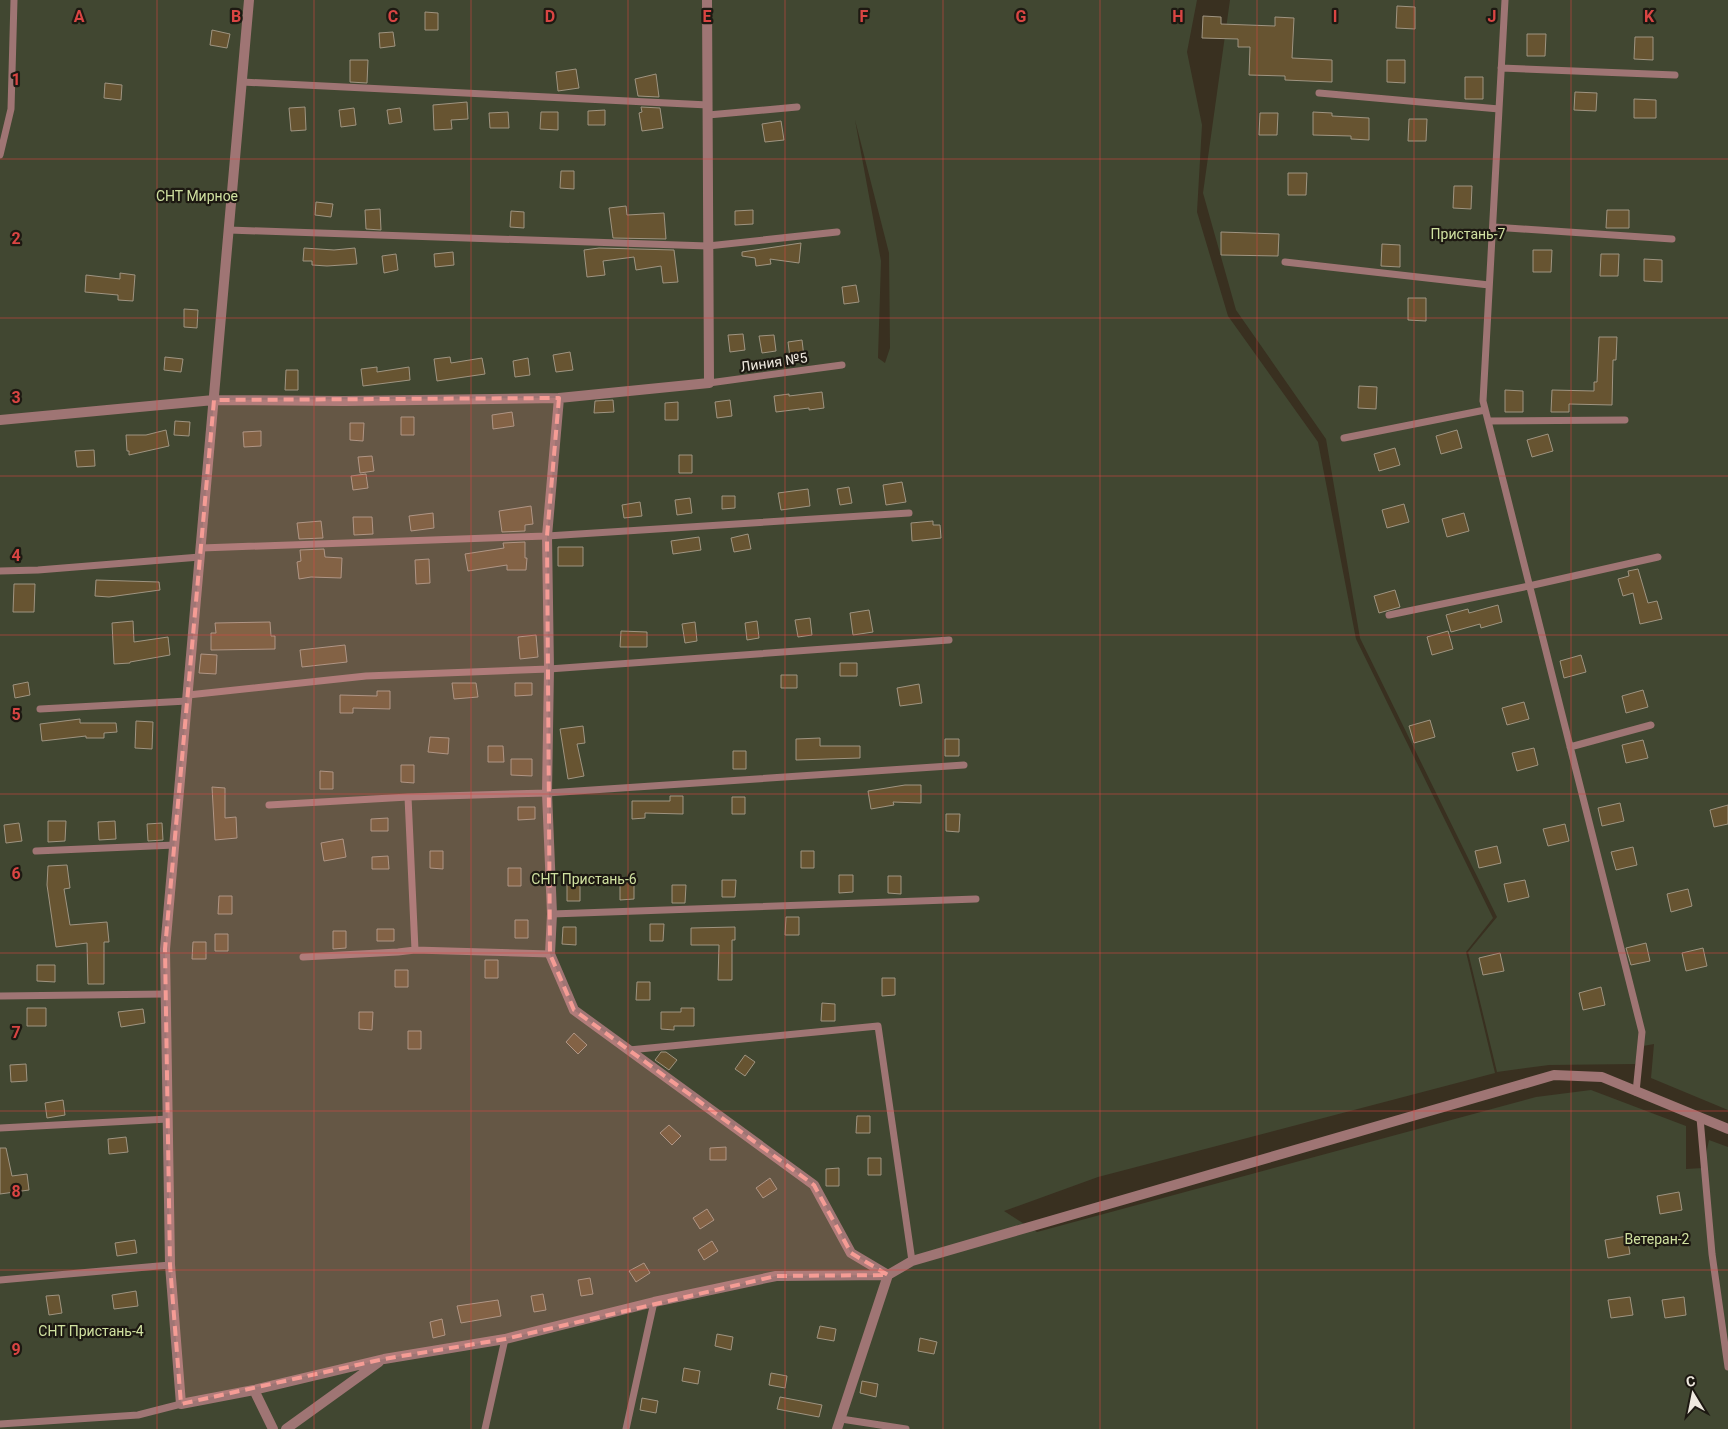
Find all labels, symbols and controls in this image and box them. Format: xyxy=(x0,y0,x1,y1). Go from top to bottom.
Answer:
text: A xyxy=(74,7,85,26)
text: B xyxy=(231,7,241,26)
text: C xyxy=(388,7,398,26)
text: D xyxy=(545,7,555,26)
text: E xyxy=(703,7,712,26)
text: F xyxy=(860,7,869,26)
text: G xyxy=(1016,7,1027,26)
text: H xyxy=(1172,7,1184,26)
text: I xyxy=(1333,7,1337,26)
text: J xyxy=(1488,7,1496,26)
text: K xyxy=(1644,7,1655,26)
text: 1 xyxy=(11,70,21,89)
park label: СНТ Мирное xyxy=(156,188,238,204)
park label: Пристань-7 xyxy=(1431,226,1506,242)
text: 2 xyxy=(11,229,21,248)
street label: Линия №5 xyxy=(739,349,809,375)
text: 3 xyxy=(11,388,21,407)
text: 4 xyxy=(11,546,21,565)
text: 5 xyxy=(11,705,21,724)
text: 6 xyxy=(11,864,21,883)
park label: СНТ Пристань-6 xyxy=(531,871,637,887)
text: 7 xyxy=(11,1023,21,1042)
text: 8 xyxy=(11,1182,21,1201)
park label: Ветеран-2 xyxy=(1625,1231,1690,1247)
park label: СНТ Пристань-4 xyxy=(38,1323,144,1339)
text: 9 xyxy=(11,1340,21,1359)
north arrow xyxy=(1668,1369,1718,1419)
text: С xyxy=(1685,1373,1697,1390)

